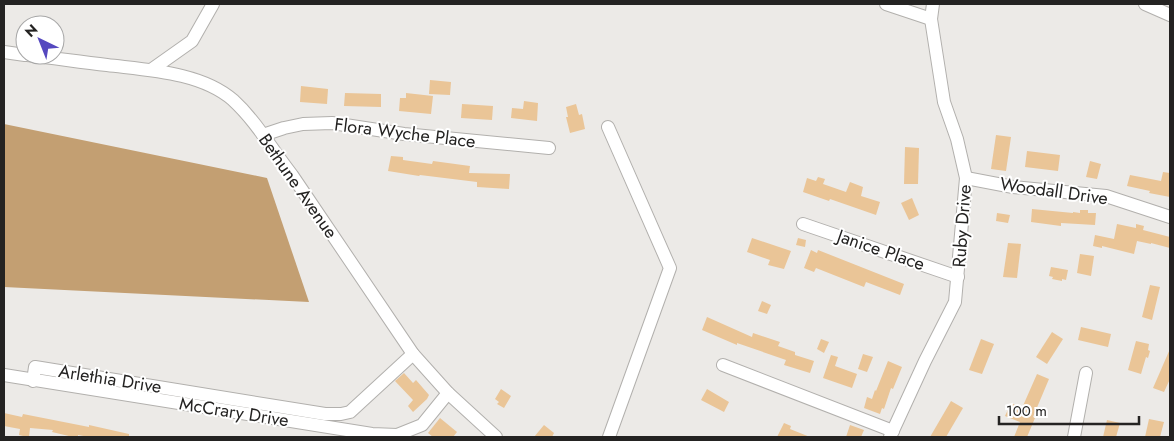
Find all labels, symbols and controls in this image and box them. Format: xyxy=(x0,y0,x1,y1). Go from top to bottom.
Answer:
north arrow xyxy=(15,15,65,65)
text: N xyxy=(20,19,42,42)
street label: Flora Wyche Place xyxy=(333,111,477,155)
street label: Bethune Avenue xyxy=(252,128,344,244)
street label: Woodall Drive xyxy=(998,171,1110,211)
street label: Ruby Drive xyxy=(946,184,978,268)
street label: Janice Place xyxy=(832,222,928,277)
street label: Arlethia Drive xyxy=(57,358,163,400)
street label: McCrary Drive xyxy=(177,391,291,433)
scale bar xyxy=(999,394,1139,426)
text: 100 m xyxy=(1006,400,1047,422)

